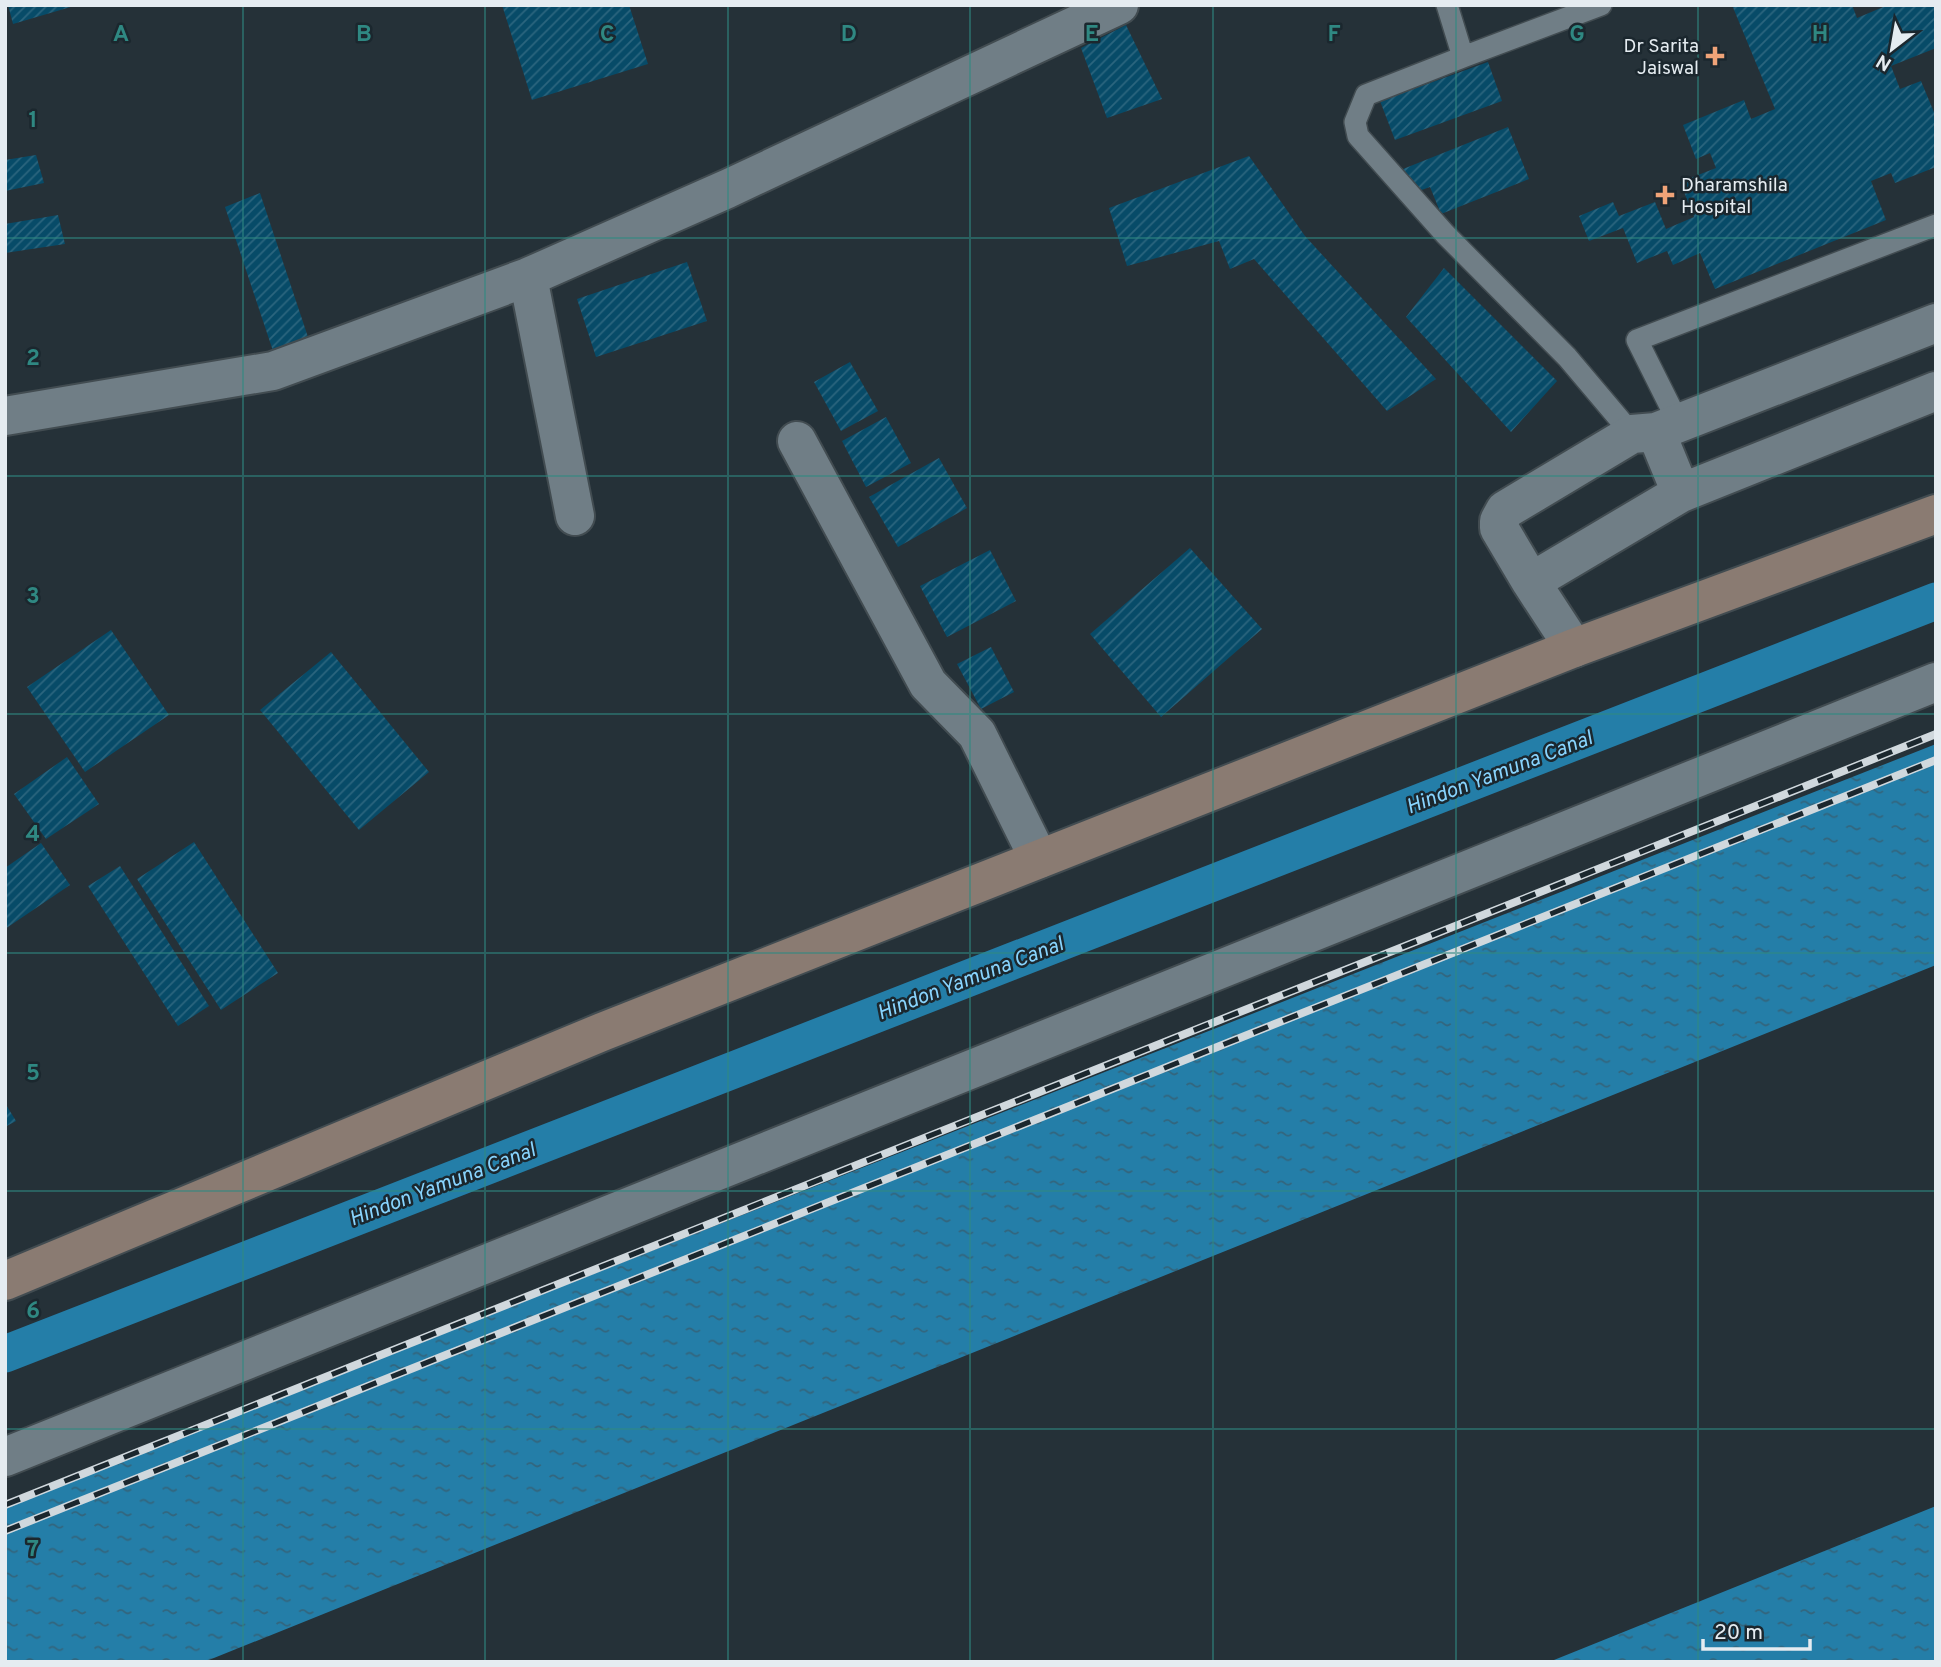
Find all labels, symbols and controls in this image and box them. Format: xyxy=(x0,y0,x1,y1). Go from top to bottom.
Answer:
north arrow xyxy=(1857,14,1927,84)
text: A xyxy=(113,21,129,50)
text: B xyxy=(356,21,372,50)
text: C xyxy=(600,21,614,50)
text: D xyxy=(841,21,857,50)
text: E xyxy=(1085,21,1099,50)
text: F xyxy=(1327,21,1341,50)
text: G xyxy=(1569,21,1585,50)
text: H xyxy=(1812,21,1828,50)
place label: Dr Sarita Jaiswal xyxy=(1623,35,1699,81)
marker: Dr Sarita Jaiswal xyxy=(1705,46,1725,66)
text: N xyxy=(1872,48,1896,76)
text: 1 xyxy=(28,107,38,136)
place label: Dharamshila Hospital xyxy=(1681,174,1788,220)
marker: Dharamshila Hospital xyxy=(1655,185,1675,205)
text: 2 xyxy=(26,345,40,374)
text: 3 xyxy=(26,583,40,612)
water label: Hindon Yamuna Canal xyxy=(1402,725,1598,821)
text: 4 xyxy=(26,821,40,850)
water label: Hindon Yamuna Canal xyxy=(873,931,1069,1027)
text: 5 xyxy=(26,1060,40,1089)
water label: Hindon Yamuna Canal xyxy=(345,1137,541,1233)
text: 6 xyxy=(26,1298,40,1327)
text: 7 xyxy=(27,1536,39,1565)
scale bar xyxy=(1703,1608,1810,1652)
text: 20 m xyxy=(1714,1620,1763,1647)

